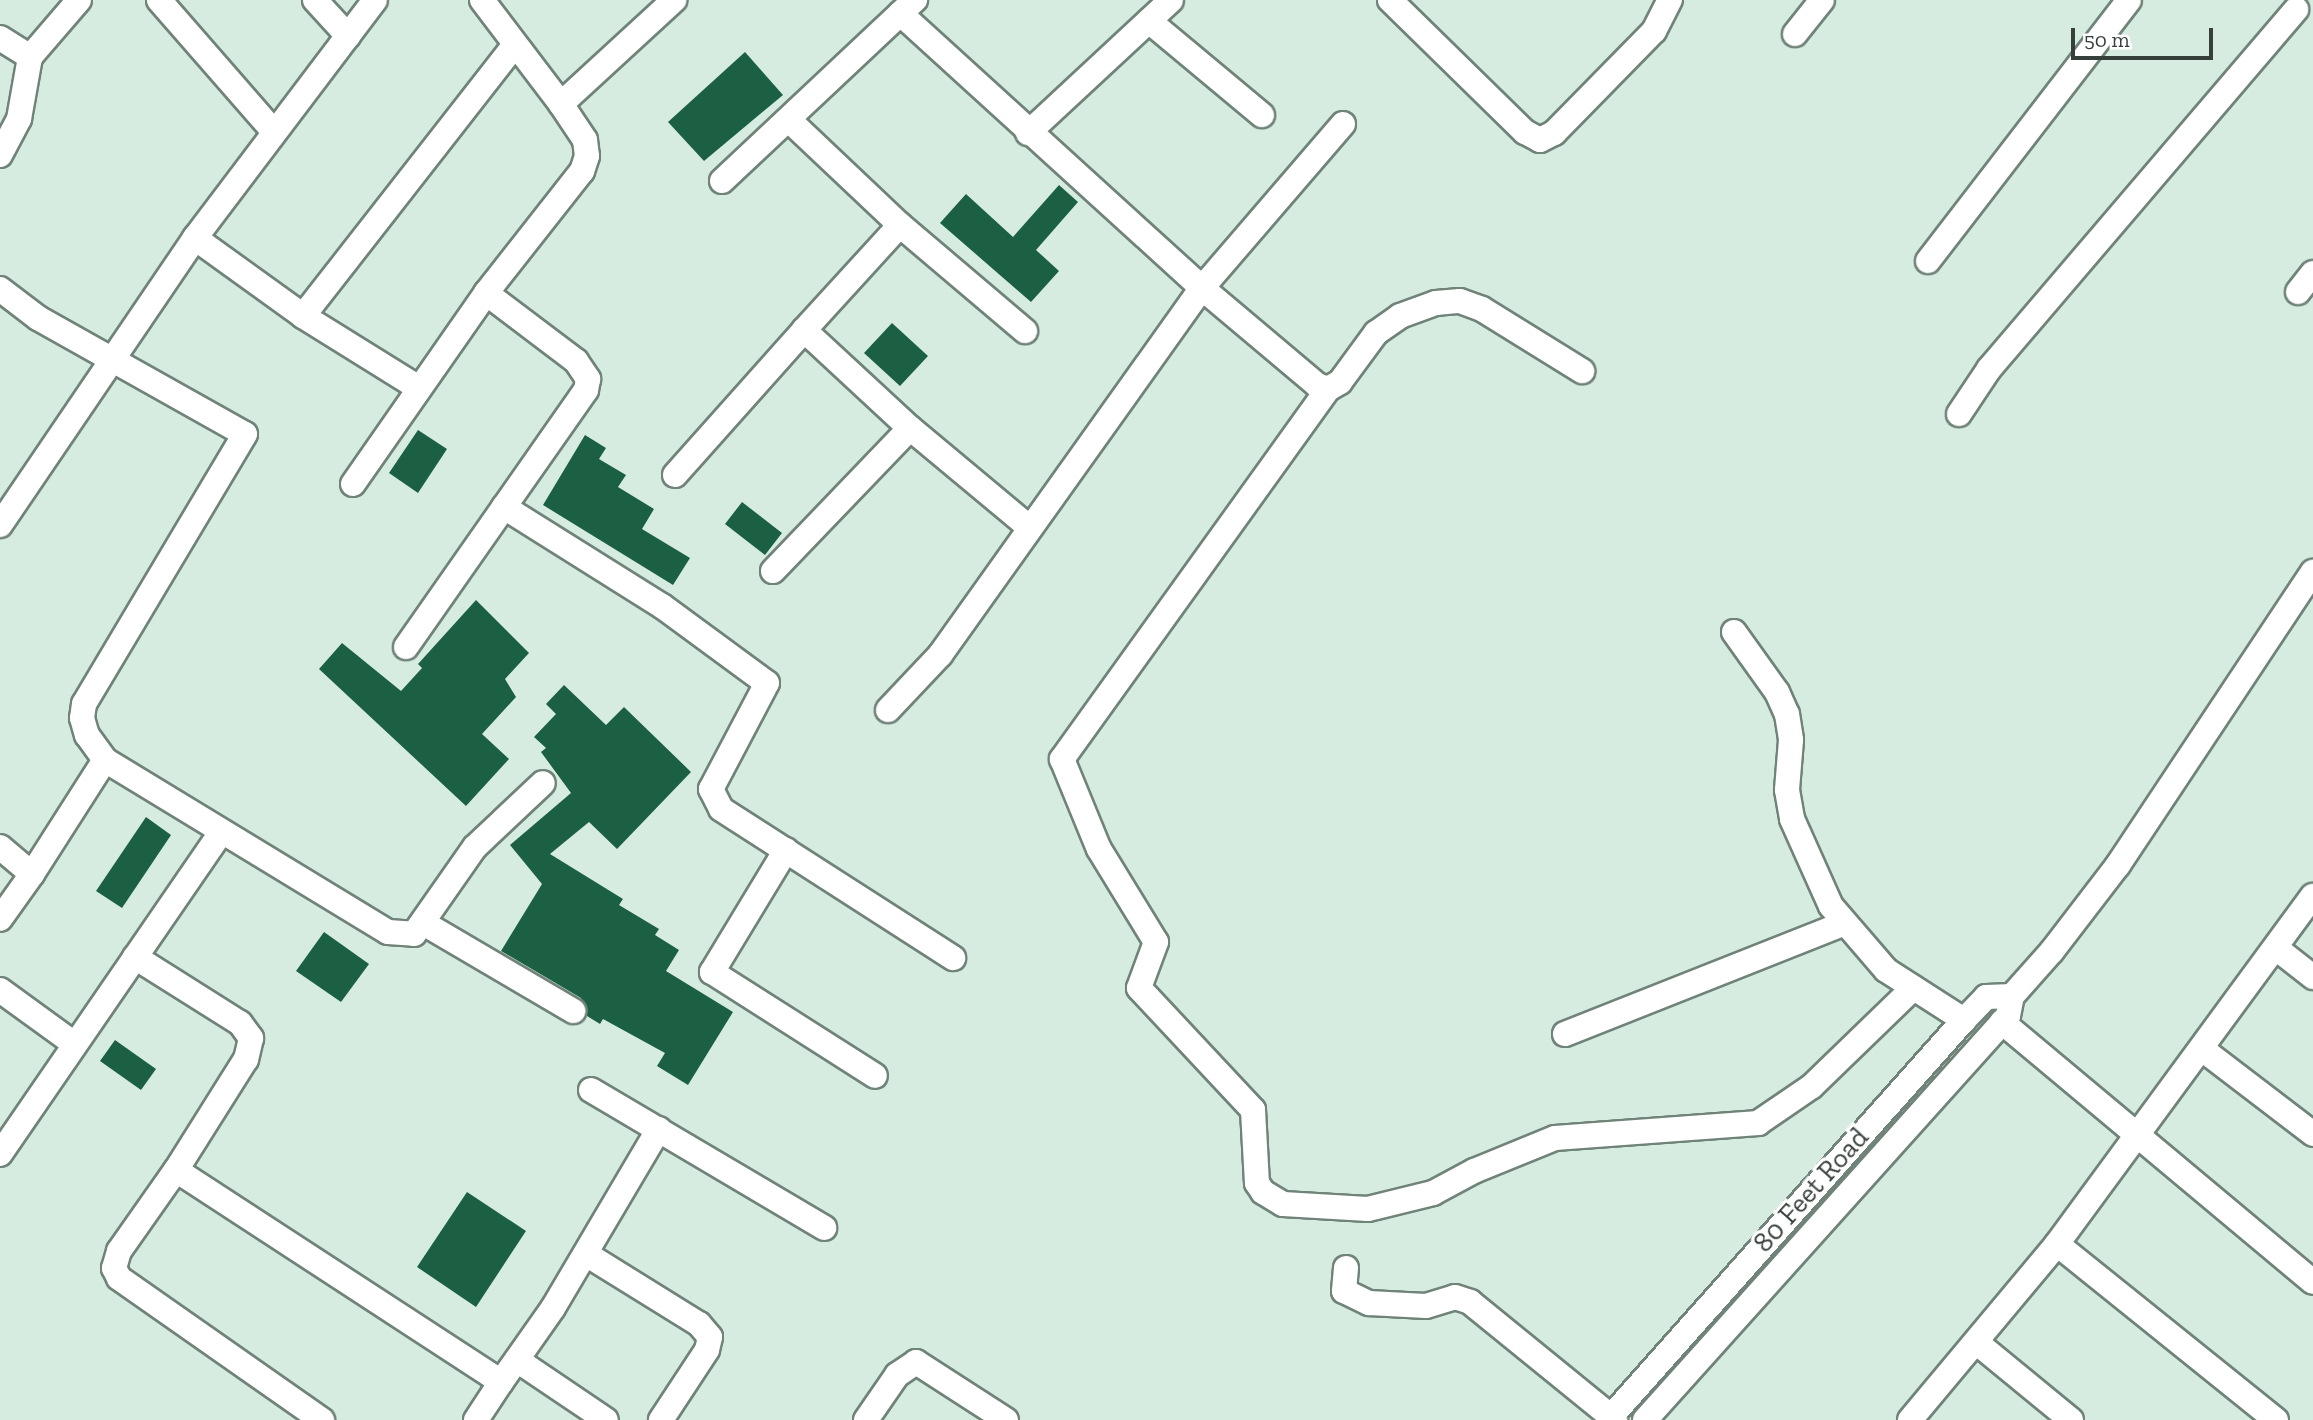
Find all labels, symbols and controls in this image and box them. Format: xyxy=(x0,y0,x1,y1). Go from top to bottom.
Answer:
scale bar xyxy=(2075,14,2217,58)
text: 50 m xyxy=(2084,27,2130,52)
street label: 80 Feet Road xyxy=(1746,1121,1876,1259)

